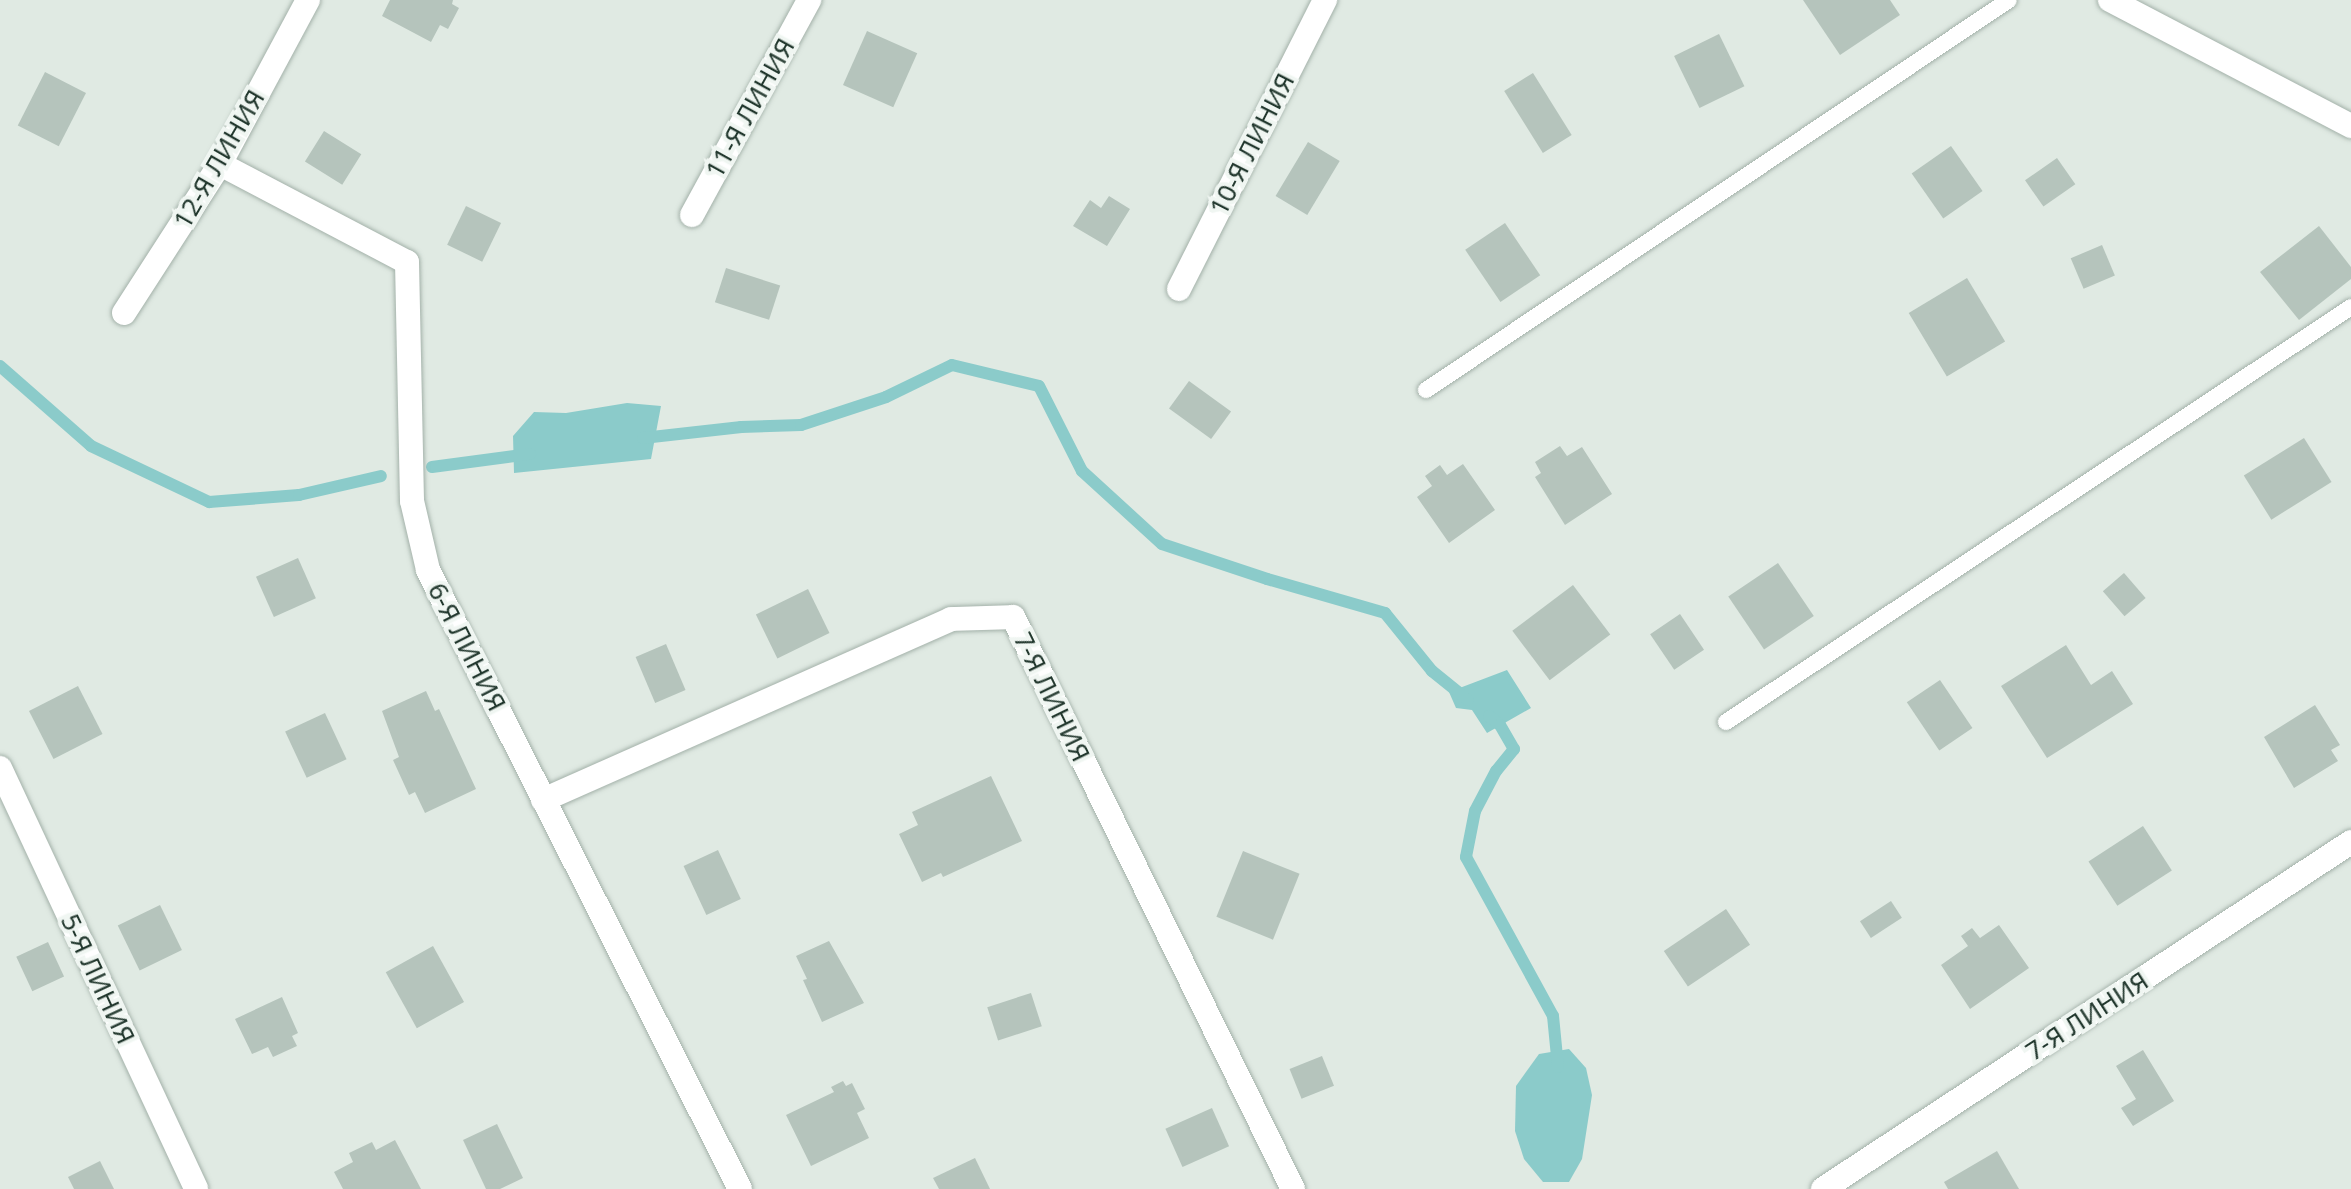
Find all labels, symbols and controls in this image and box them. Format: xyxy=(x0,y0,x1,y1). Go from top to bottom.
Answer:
street label: 11-Я ЛИНИЯ xyxy=(699,33,801,183)
street label: 10-Я ЛИНИЯ xyxy=(1203,68,1301,220)
street label: 12-Я ЛИНИЯ xyxy=(167,84,271,234)
street label: 6-Я ЛИНИЯ xyxy=(421,578,513,716)
street label: 7-Я ЛИНИЯ xyxy=(1007,627,1097,767)
street label: 5-Я ЛИНИЯ xyxy=(54,909,142,1049)
street label: 7-Я ЛИНИЯ xyxy=(2020,965,2154,1067)

